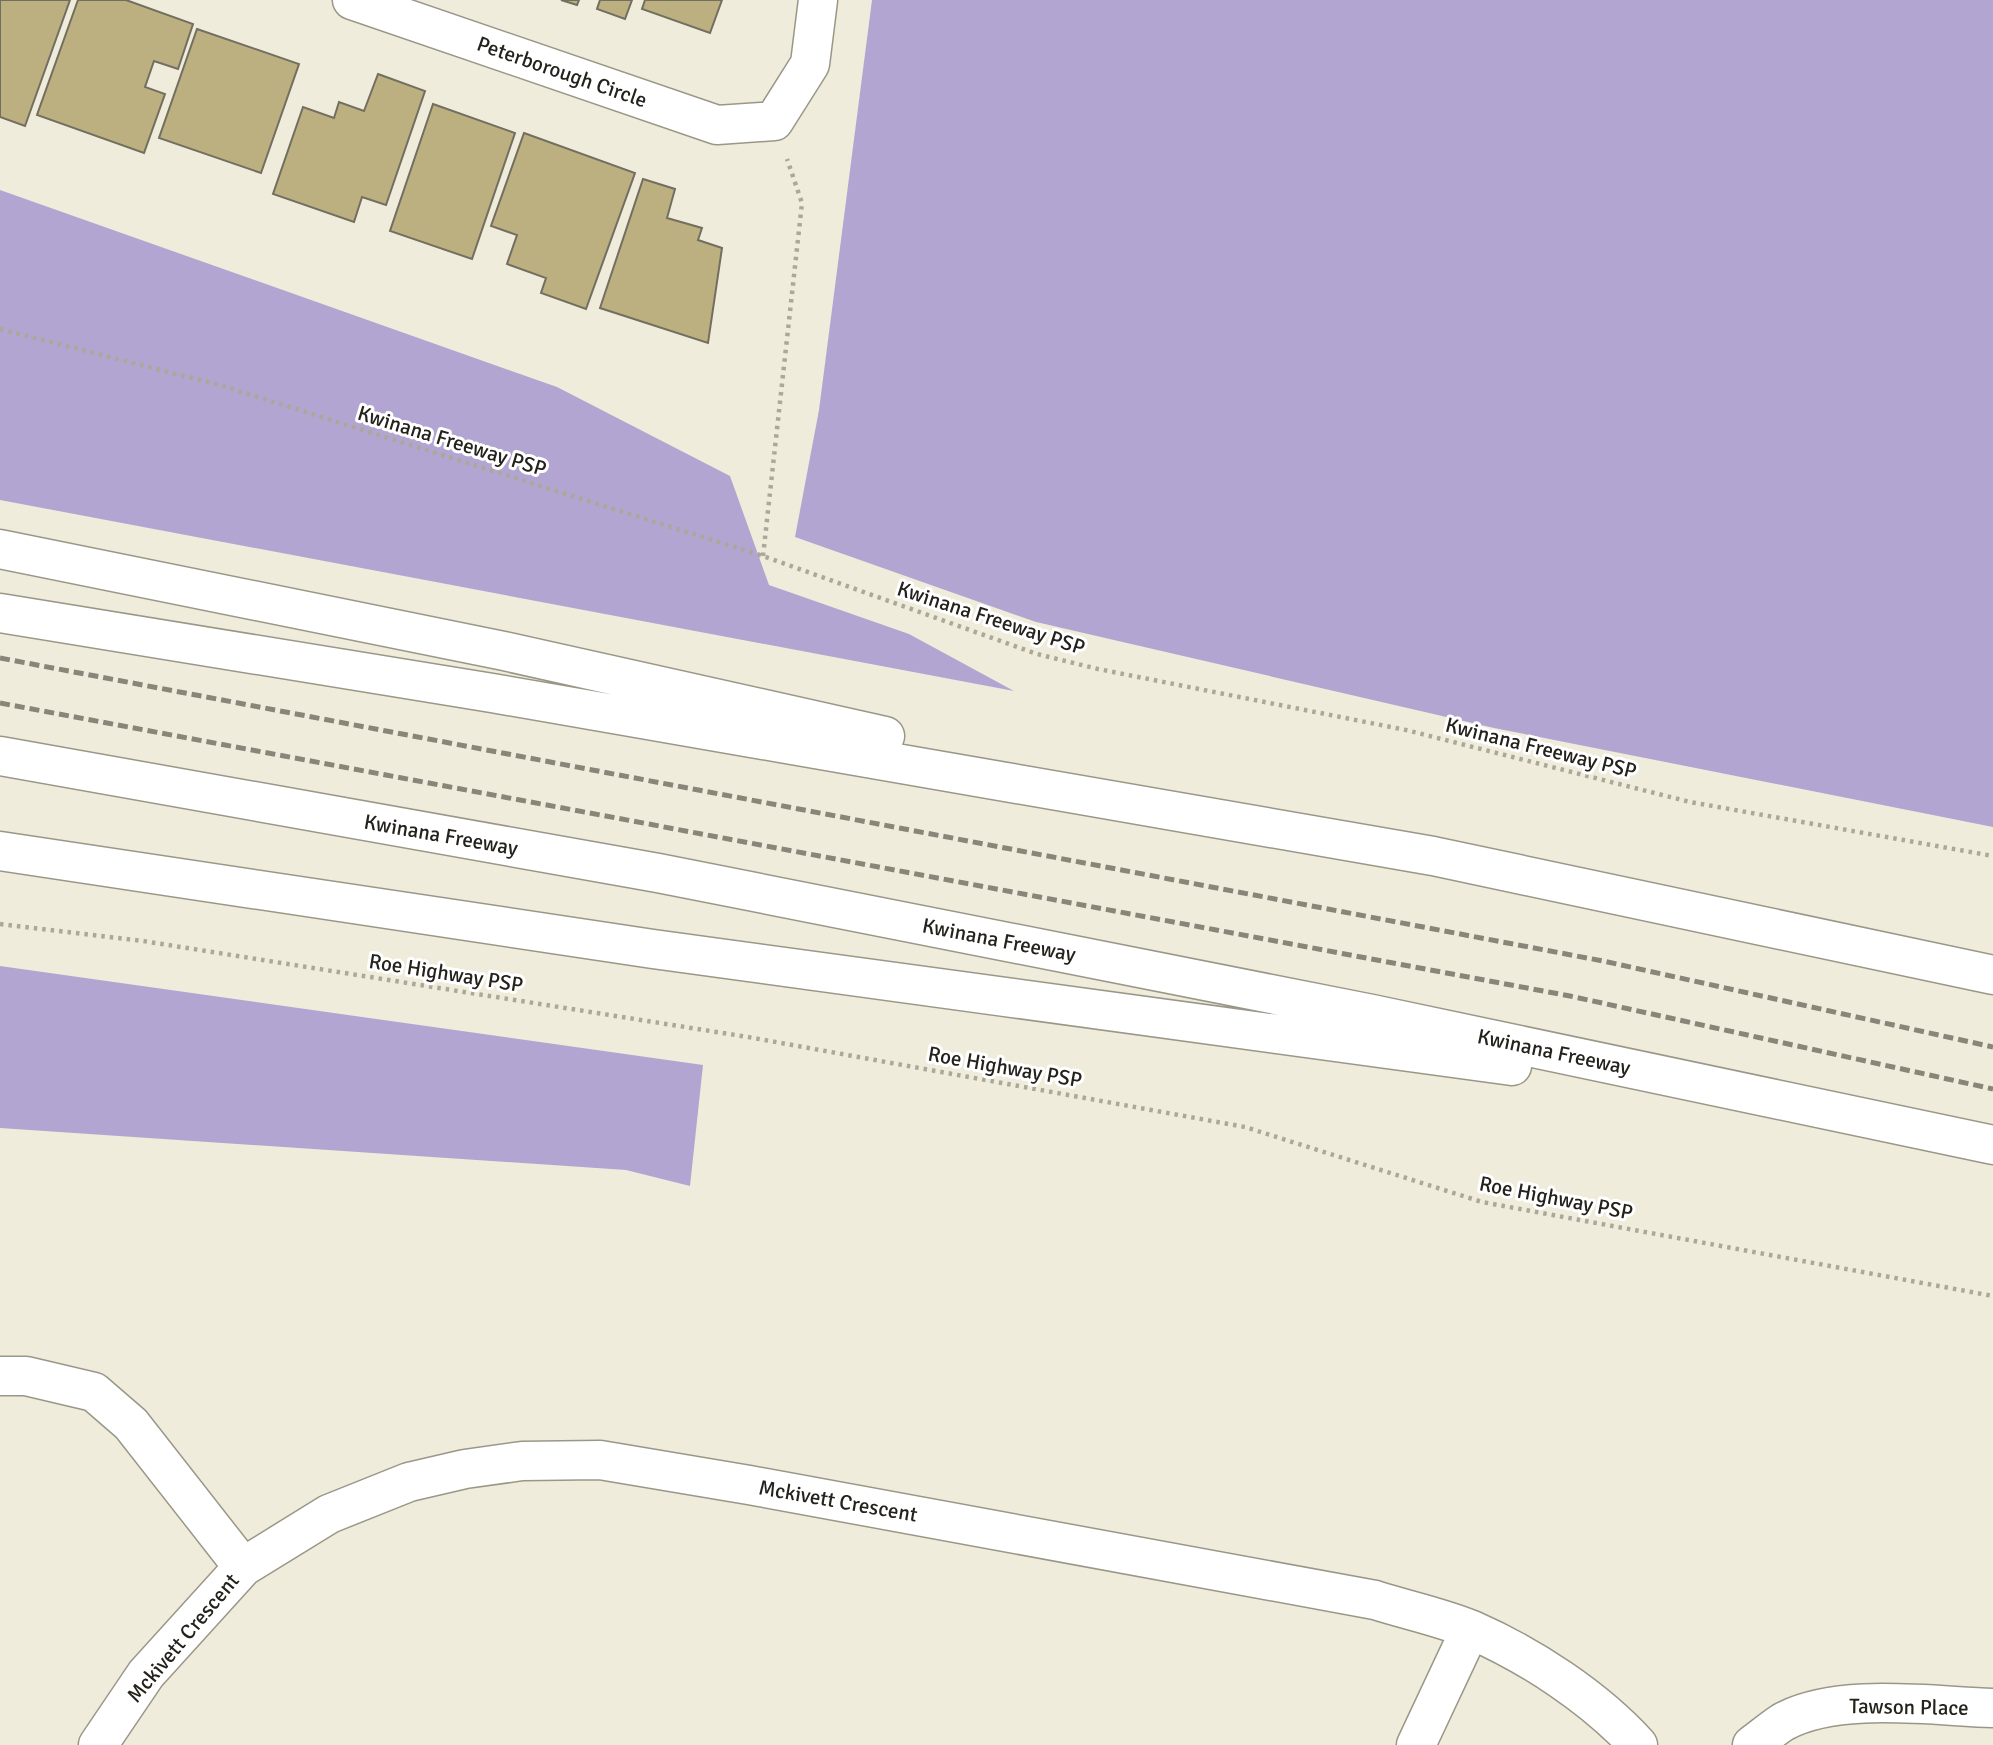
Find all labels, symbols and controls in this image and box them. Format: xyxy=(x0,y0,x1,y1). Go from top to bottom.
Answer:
street label: Peterborough Circle xyxy=(474,31,650,113)
street label: Kwinana Freeway PSP xyxy=(355,400,550,482)
street label: Kwinana Freeway PSP xyxy=(894,575,1088,661)
street label: Kwinana Freeway PSP xyxy=(1443,712,1639,784)
street label: Kwinana Freeway xyxy=(362,809,520,861)
street label: Kwinana Freeway xyxy=(920,912,1078,968)
street label: Roe Highway PSP xyxy=(367,948,525,998)
street label: Kwinana Freeway xyxy=(1475,1023,1633,1081)
street label: Roe Highway PSP xyxy=(926,1041,1084,1093)
street label: Roe Highway PSP xyxy=(1477,1170,1635,1226)
street label: Mckivett Crescent xyxy=(757,1474,919,1528)
street label: Mckivett Crescent xyxy=(121,1568,245,1708)
street label: Tawson Place xyxy=(1849,1693,1969,1721)

